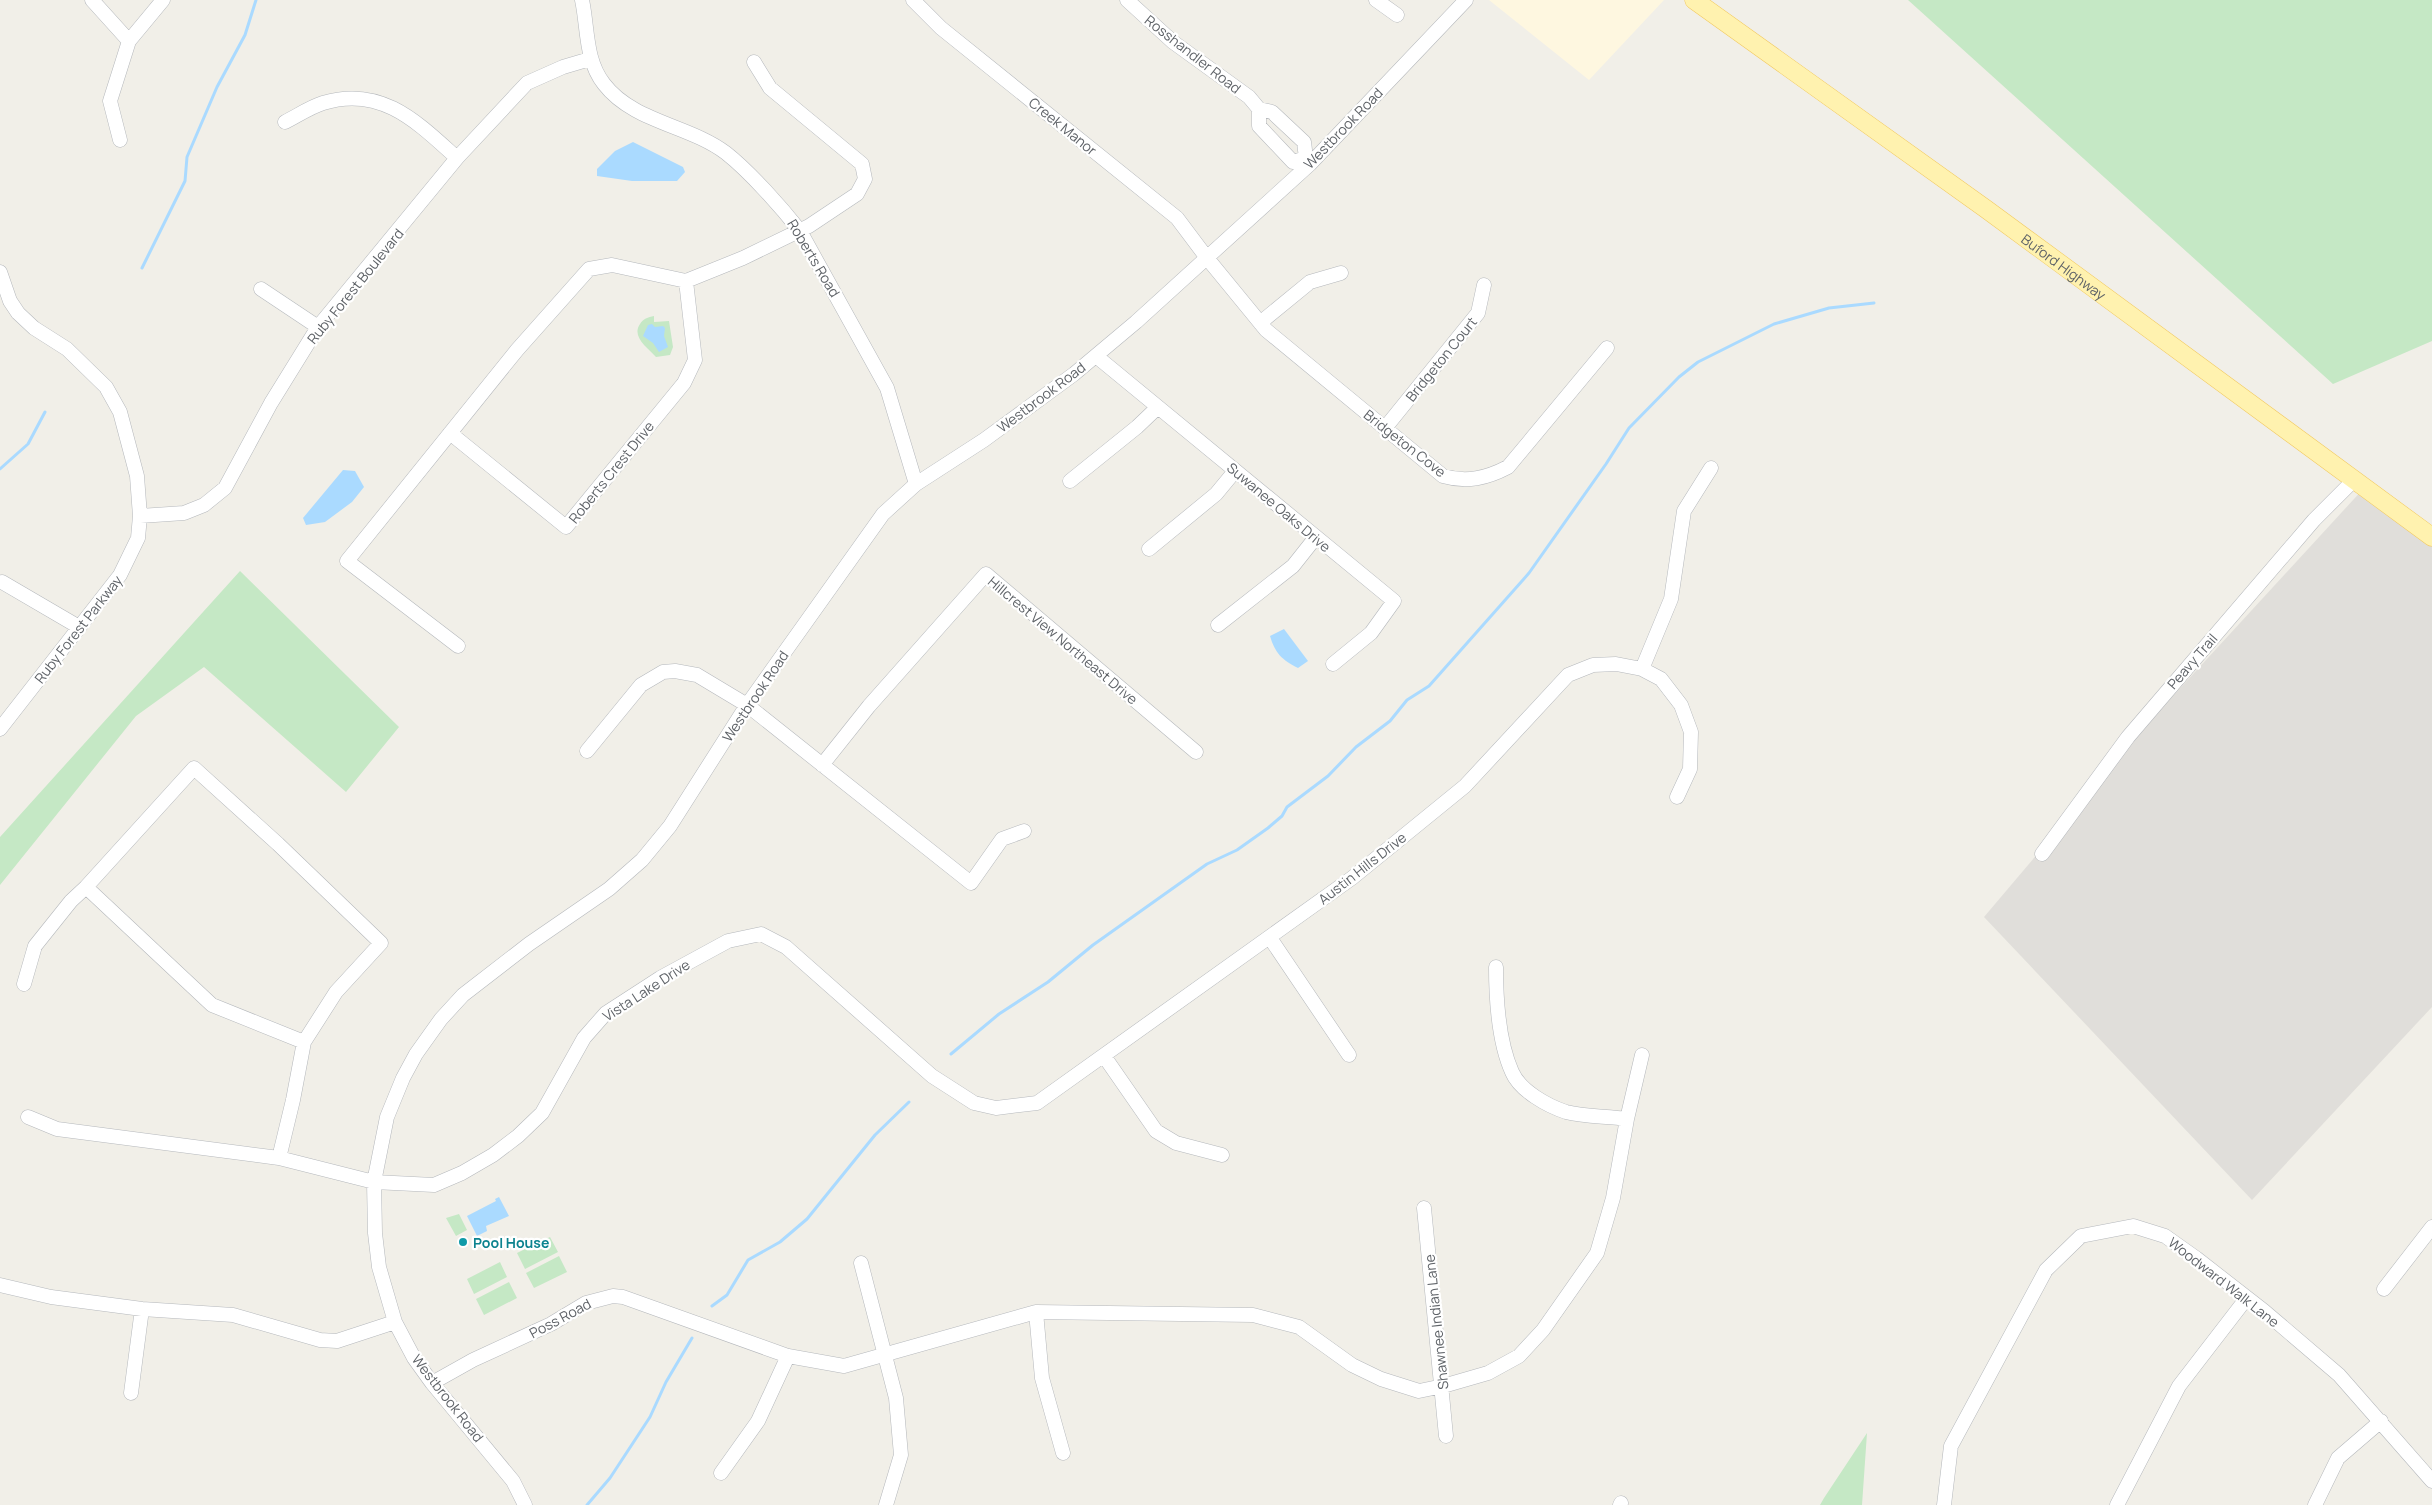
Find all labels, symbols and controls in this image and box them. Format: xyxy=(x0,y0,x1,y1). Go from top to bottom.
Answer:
street label: Rosshandler Road xyxy=(1141,11,1245,97)
street label: Westbrook Road xyxy=(1299,83,1387,173)
street label: Creek Manor xyxy=(1025,93,1101,159)
street label: Roberts Road xyxy=(783,216,845,300)
street label: Ruby Forest Boulevard xyxy=(303,224,407,348)
street label: Buford Highway xyxy=(2018,229,2111,304)
street label: Bridgeton Court xyxy=(1401,312,1481,405)
street label: Westbrook Road xyxy=(993,357,1089,437)
street label: Bridgeton Cove xyxy=(1360,405,1450,481)
street label: Roberts Crest Drive xyxy=(564,417,658,527)
street label: Suwanee Oaks Drive xyxy=(1223,458,1335,556)
street label: Ruby Forest Parkway xyxy=(30,571,127,687)
street label: Hillcrest View Northeast Drive xyxy=(984,572,1142,708)
street label: Peavy Trail xyxy=(2163,629,2221,693)
street label: Westbrook Road xyxy=(717,647,793,745)
street label: Austin Hills Drive xyxy=(1314,828,1410,908)
street label: Vista Lake Drive xyxy=(599,955,693,1025)
place label: Pool House xyxy=(473,1233,549,1252)
street label: Woodward Walk Lane xyxy=(2165,1233,2283,1331)
marker: Pool House xyxy=(457,1236,469,1248)
street label: Shawnee Indian Lane xyxy=(1419,1253,1453,1391)
street label: Poss Road xyxy=(526,1294,594,1342)
street label: Westbrook Road xyxy=(408,1350,488,1446)

